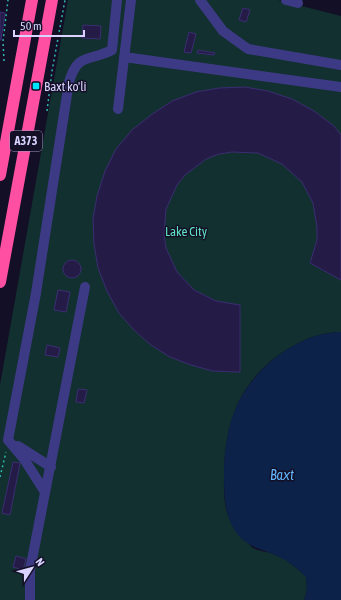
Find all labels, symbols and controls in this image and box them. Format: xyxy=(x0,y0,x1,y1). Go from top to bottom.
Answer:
scale bar xyxy=(14,12,84,38)
text: 50 m xyxy=(20,19,42,33)
place label: Baxt ko'li xyxy=(44,79,87,94)
marker: Baxt ko'li xyxy=(31,81,41,91)
road number: A373 xyxy=(10,131,42,151)
park label: Lake City xyxy=(165,224,208,239)
water label: Baхt xyxy=(270,467,294,483)
north arrow xyxy=(12,548,52,588)
text: N xyxy=(33,556,47,568)

